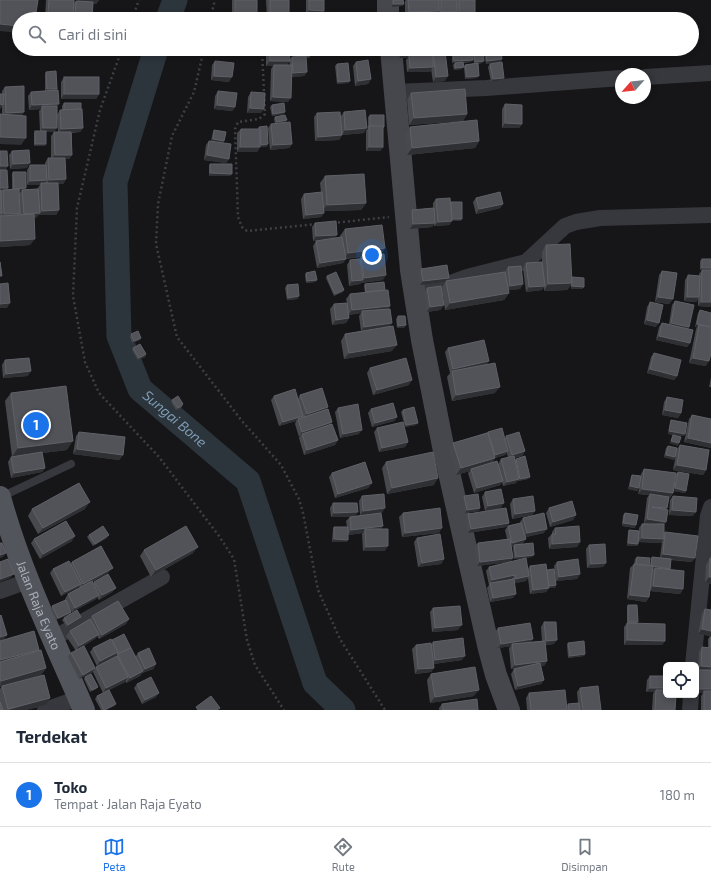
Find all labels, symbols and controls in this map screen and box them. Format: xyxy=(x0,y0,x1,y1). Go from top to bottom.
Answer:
search box xyxy=(12,12,699,56)
icon: search xyxy=(26,23,48,45)
text: Cari di sini xyxy=(58,25,127,43)
north arrow xyxy=(615,68,651,104)
your location xyxy=(362,245,382,265)
water label: Sungai Bone xyxy=(140,386,211,451)
pin: 1 xyxy=(23,410,49,440)
street label: Jalan Raja Eyato xyxy=(13,558,65,652)
map controls xyxy=(663,662,699,698)
button: locate xyxy=(663,662,699,698)
text: Terdekat xyxy=(16,726,87,746)
text: Toko xyxy=(54,778,87,796)
text: 1 xyxy=(26,787,32,803)
text: 180 m xyxy=(660,787,695,803)
text: Tempat · Jalan Raja Eyato xyxy=(54,796,202,812)
tab: Peta xyxy=(103,836,126,873)
tab: Rute xyxy=(332,836,355,873)
tab: Disimpan xyxy=(561,836,608,873)

